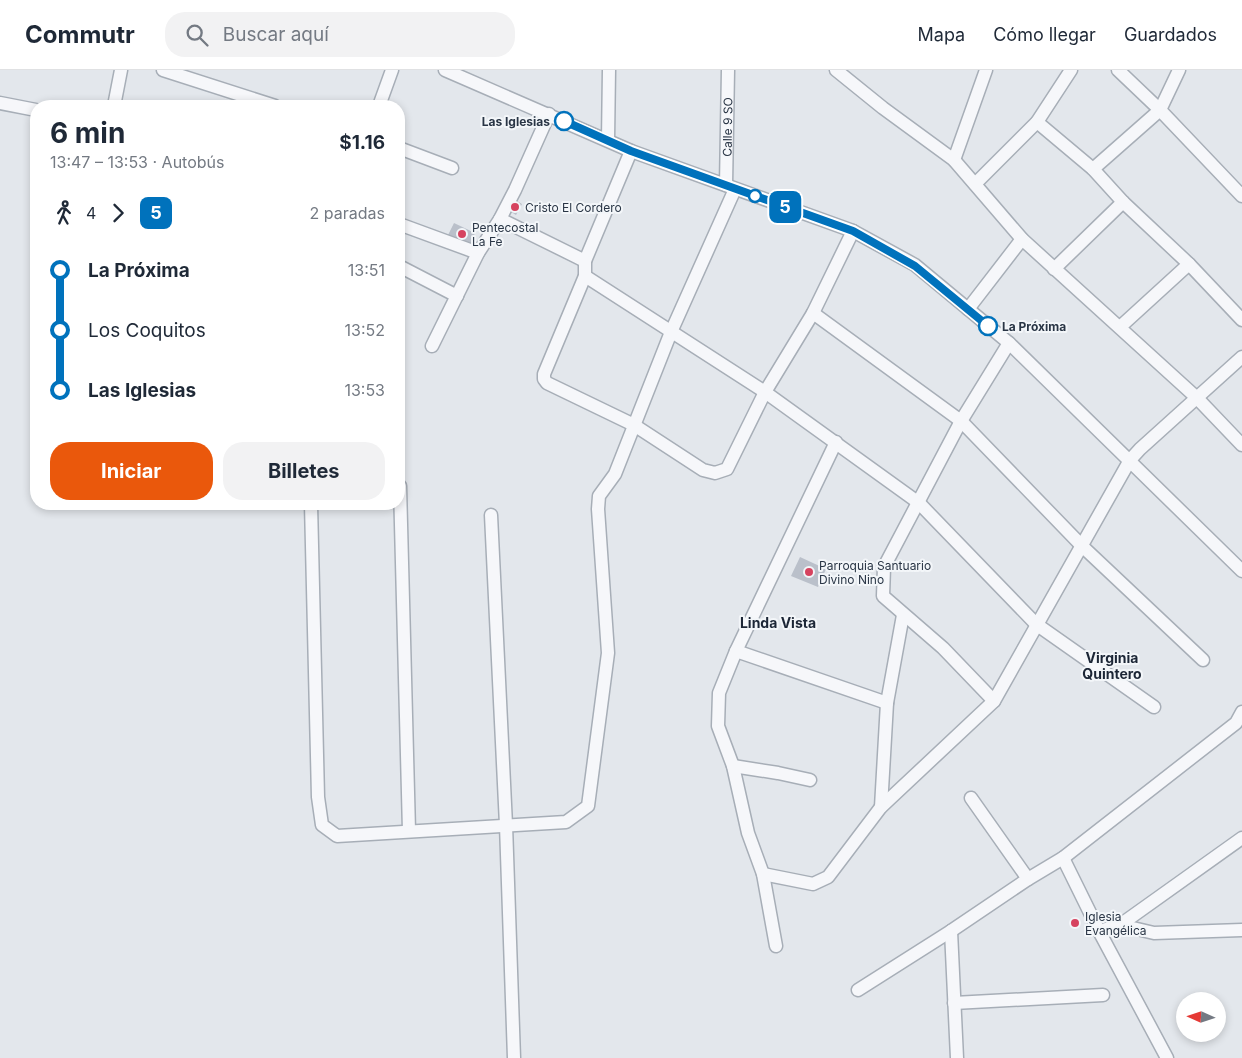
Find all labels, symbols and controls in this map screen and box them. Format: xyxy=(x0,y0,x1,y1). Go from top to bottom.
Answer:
search box xyxy=(165,12,515,57)
text: Commutr xyxy=(25,20,135,49)
icon: search xyxy=(183,21,211,49)
text: Buscar aquí xyxy=(223,23,329,46)
text: Mapa xyxy=(918,24,965,45)
text: Cómo llegar xyxy=(993,24,1096,45)
text: Guardados xyxy=(1124,24,1217,45)
street label: Calle 9 SO xyxy=(719,97,735,157)
marker: Las Iglesias xyxy=(554,111,574,131)
place label: Las Iglesias xyxy=(482,114,550,129)
text: 6 min xyxy=(50,116,125,150)
text: $1.16 xyxy=(339,131,385,154)
text: 13:47 – 13:53 · Autobús xyxy=(50,152,224,172)
unlabelled marker xyxy=(748,189,762,203)
line badge: 5 xyxy=(769,191,801,223)
text: 5 xyxy=(779,196,791,217)
icon: walk xyxy=(50,199,78,227)
icon: forward xyxy=(104,199,132,227)
place label: Cristo El Cordero xyxy=(525,200,622,215)
marker: Cristo El Cordero xyxy=(509,201,521,213)
text: 5 xyxy=(150,202,162,223)
text: 4 xyxy=(86,203,96,223)
text: 2 paradas xyxy=(310,203,385,223)
place label: Pentecostal La Fe xyxy=(472,220,539,249)
marker: Pentecostal La Fe xyxy=(456,228,468,240)
text: La Próxima xyxy=(88,259,190,282)
text: 13:51 xyxy=(348,260,385,280)
marker: La Próxima xyxy=(978,316,998,336)
text: Los Coquitos xyxy=(88,319,206,342)
place label: La Próxima xyxy=(1002,319,1066,334)
text: 13:52 xyxy=(345,320,385,340)
text: Las Iglesias xyxy=(88,379,196,402)
text: 13:53 xyxy=(344,380,385,400)
button: Iniciar xyxy=(50,442,213,500)
button: Billetes xyxy=(223,442,385,500)
place label: Parroquia Santuario Divino Nino xyxy=(819,558,931,587)
marker: Parroquia Santuario Divino Nino xyxy=(803,566,815,578)
district label: Linda Vista xyxy=(740,614,816,631)
district label: Virginia Quintero xyxy=(1082,649,1142,682)
place label: Iglesia Evangélica xyxy=(1085,909,1147,938)
marker: Iglesia Evangélica xyxy=(1069,917,1081,929)
north arrow xyxy=(1176,992,1226,1042)
map controls xyxy=(1176,992,1226,1042)

